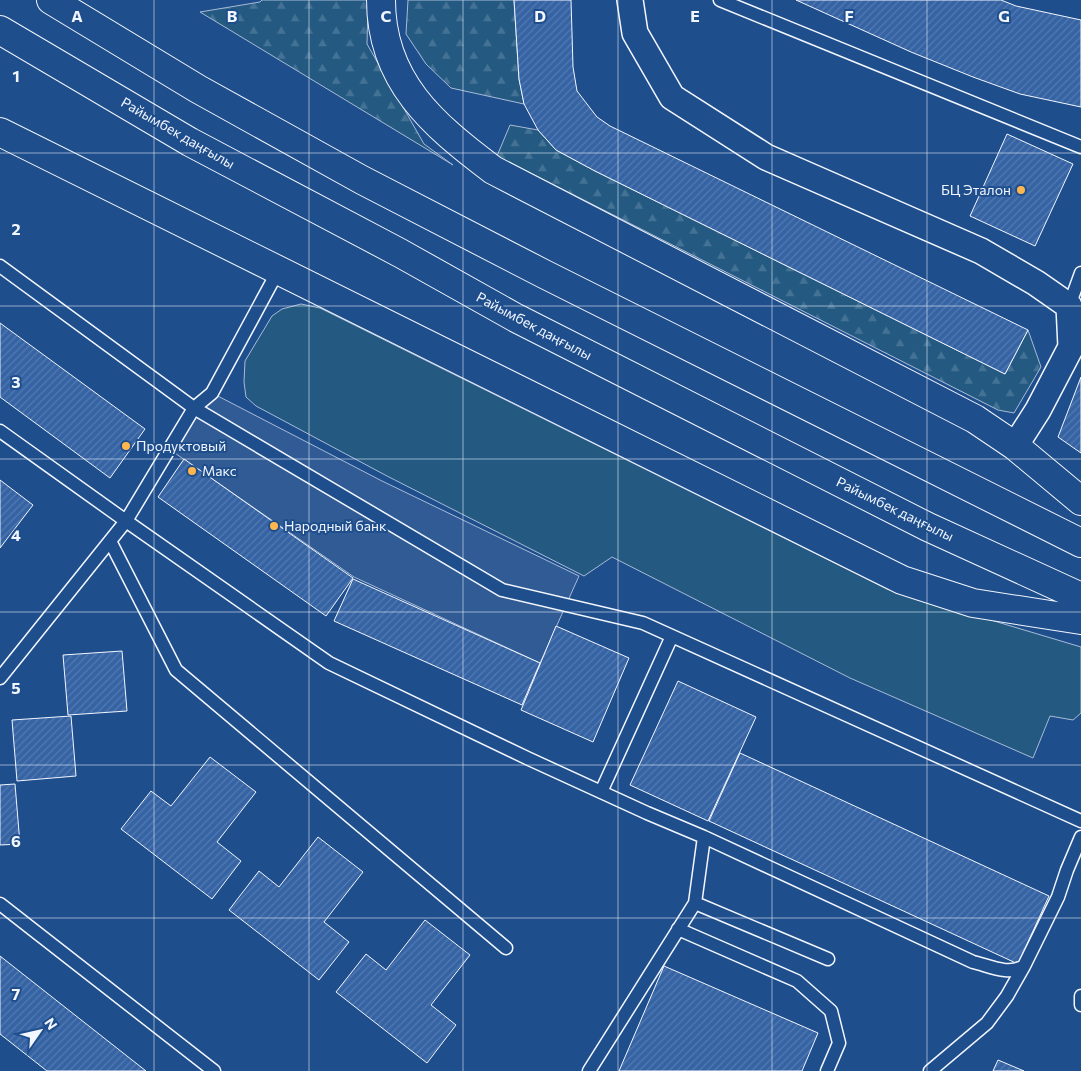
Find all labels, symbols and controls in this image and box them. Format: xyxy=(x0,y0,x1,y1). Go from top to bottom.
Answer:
text: A xyxy=(71,6,83,25)
text: B xyxy=(227,6,238,25)
text: C xyxy=(381,6,392,25)
text: D xyxy=(534,6,546,25)
text: E xyxy=(690,6,700,25)
text: F xyxy=(844,6,854,25)
text: G xyxy=(998,6,1010,25)
text: 1 xyxy=(12,66,20,85)
street label: Райымбек даңғылы xyxy=(118,93,238,172)
place label: БЦ Эталон xyxy=(941,181,1011,198)
marker: БЦ Эталон xyxy=(1015,184,1027,196)
text: 2 xyxy=(11,219,21,238)
street label: Райымбек даңғылы xyxy=(474,288,595,363)
text: 3 xyxy=(11,372,21,391)
place label: Продуктовый xyxy=(136,437,226,454)
marker: Продуктовый xyxy=(120,440,132,452)
place label: Макс xyxy=(202,462,237,479)
marker: Макс xyxy=(186,465,198,477)
street label: Райымбек даңғылы xyxy=(834,473,957,544)
place label: Народный банк xyxy=(284,517,387,534)
marker: Народный банк xyxy=(268,520,280,532)
text: 4 xyxy=(11,525,21,544)
text: 5 xyxy=(11,678,21,697)
text: 6 xyxy=(11,831,21,850)
text: 7 xyxy=(12,984,21,1003)
north arrow xyxy=(15,1006,65,1056)
text: N xyxy=(41,1014,61,1033)

